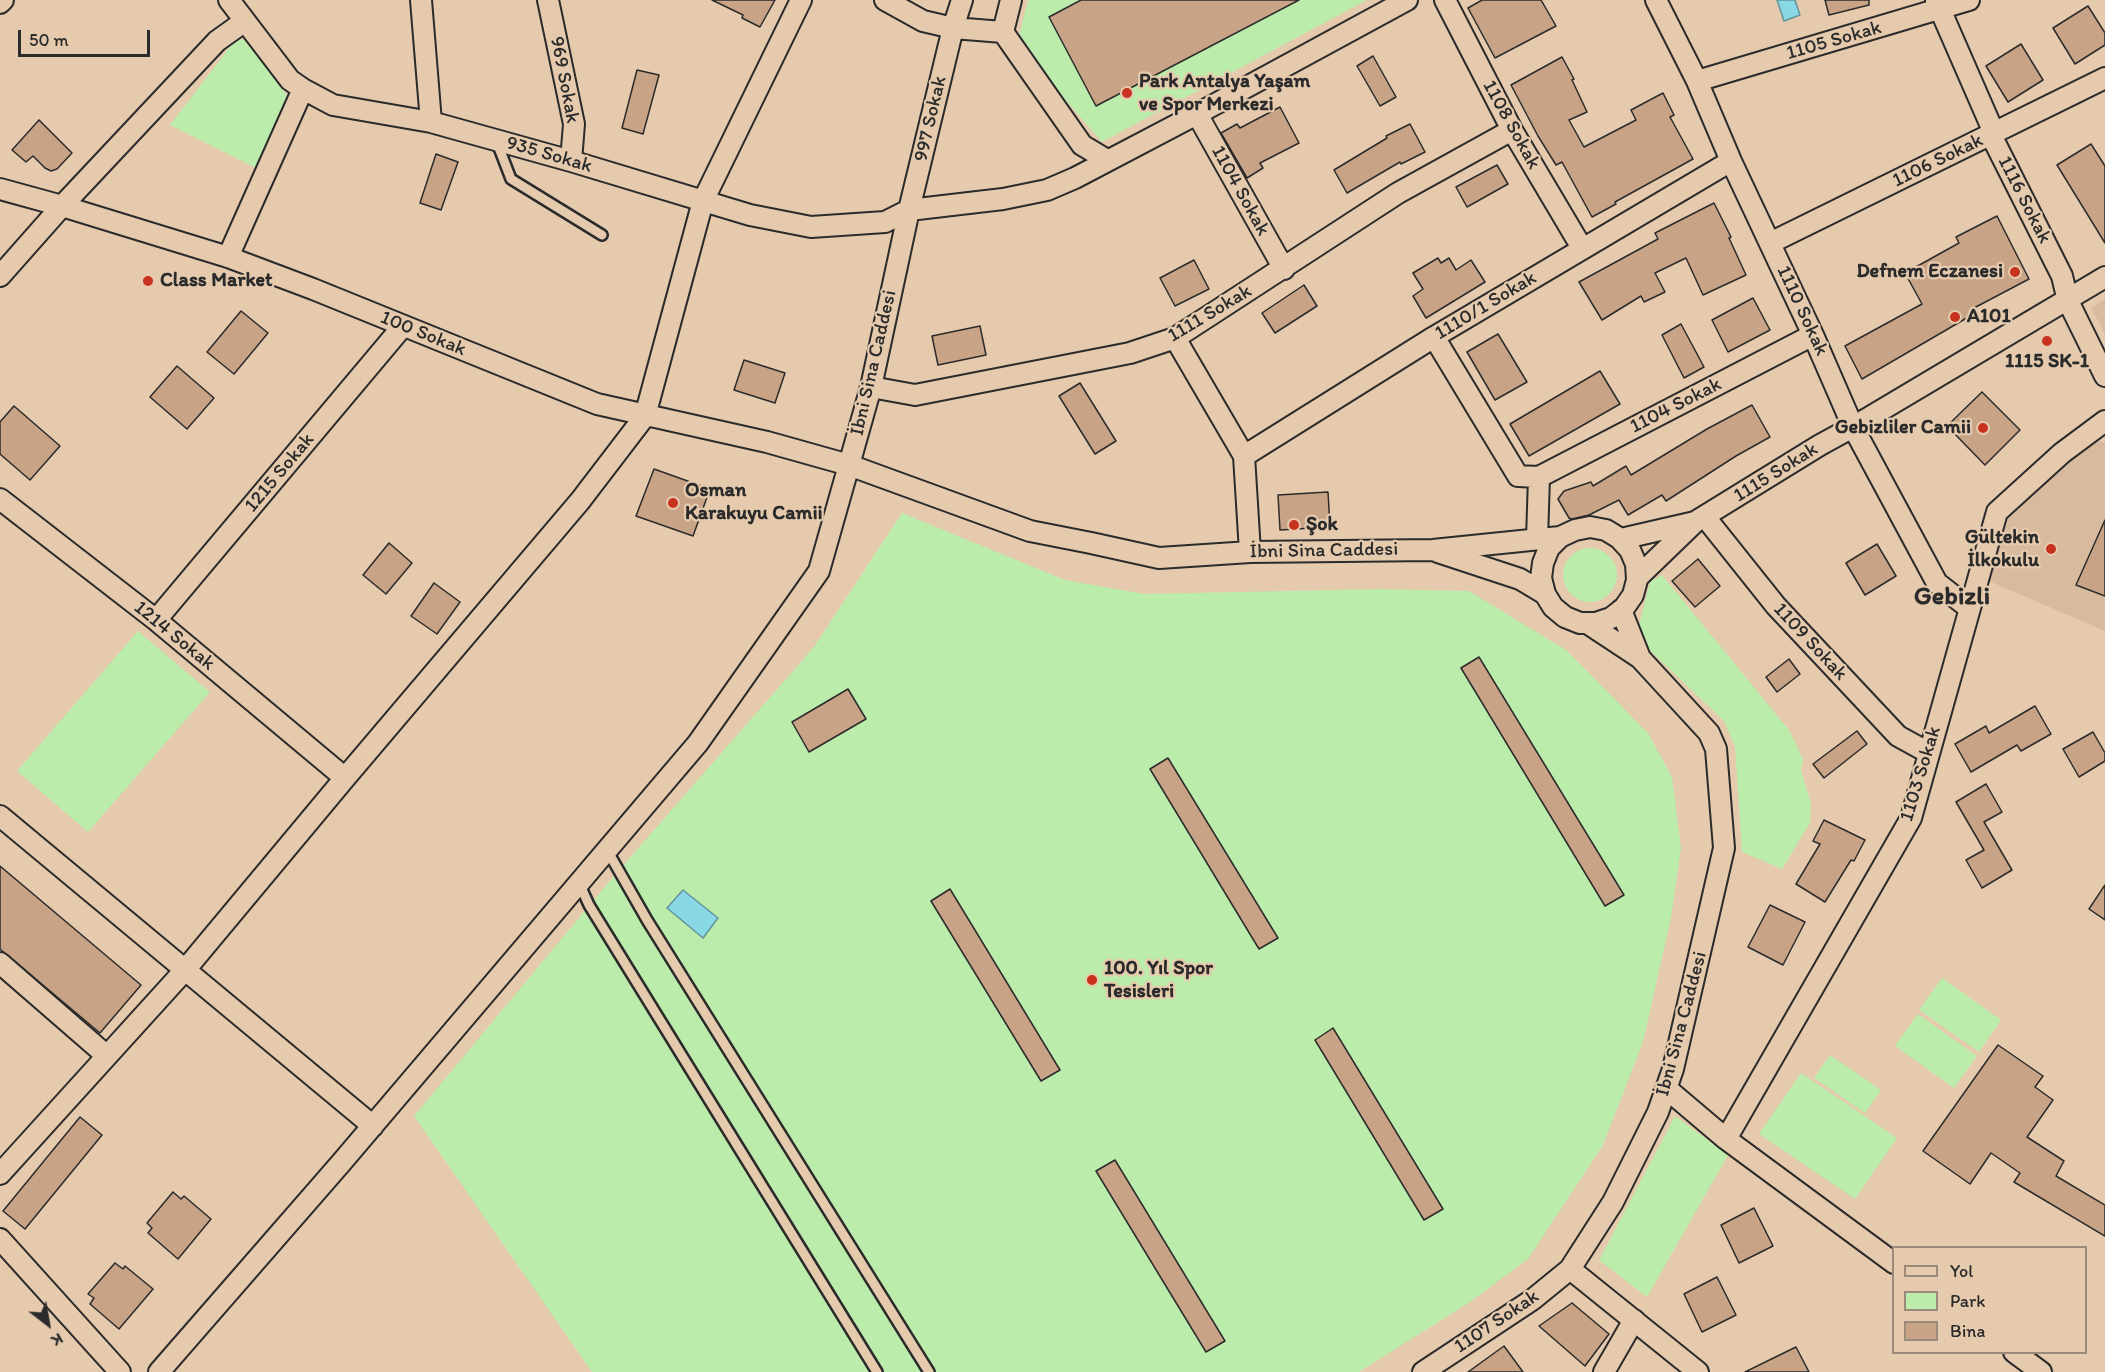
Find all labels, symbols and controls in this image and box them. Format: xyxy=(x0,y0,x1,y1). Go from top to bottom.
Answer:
street label: 1105 Sokak xyxy=(1784,16,1884,66)
scale bar xyxy=(21,18,153,56)
text: 50 m xyxy=(29,29,69,51)
street label: 969 Sokak xyxy=(544,35,584,125)
place label: Park Antalya Yaşam ve Spor Merkezi xyxy=(1139,70,1310,117)
street label: 997 Sokak xyxy=(909,74,953,164)
street label: 1108 Sokak xyxy=(1477,76,1545,174)
marker: Park Antalya Yaşam ve Spor Merkezi xyxy=(1120,86,1134,100)
street label: 1106 Sokak xyxy=(1889,129,1987,193)
street label: 935 Sokak xyxy=(503,131,595,179)
street label: 1104 Sokak xyxy=(1205,142,1275,240)
street label: 1116 Sokak xyxy=(1992,152,2056,248)
place label: Defnem Eczanesi xyxy=(1856,260,2003,284)
street label: 1110 Sokak xyxy=(1771,262,1833,360)
marker: Defnem Eczanesi xyxy=(2008,265,2022,279)
street label: 1110/1 Sokak xyxy=(1431,266,1541,346)
place label: Class Market xyxy=(160,269,273,293)
marker: Class Market xyxy=(141,274,155,288)
street label: 1111 Sokak xyxy=(1164,280,1256,348)
street label: İbni Sina Caddesi xyxy=(846,288,902,438)
place label: A101 xyxy=(1967,305,2011,329)
street label: 100 Sokak xyxy=(377,306,469,362)
marker: A101 xyxy=(1948,310,1962,324)
marker: 1115 SK-1 xyxy=(2040,334,2054,348)
place label: 1115 SK-1 xyxy=(2005,350,2089,374)
street label: 1104 Sokak xyxy=(1626,373,1726,439)
place label: Gebizliler Camii xyxy=(1835,416,1971,440)
marker: Gebizliler Camii xyxy=(1976,421,1990,435)
street label: 1215 Sokak xyxy=(240,429,320,517)
street label: 1115 Sokak xyxy=(1729,438,1823,508)
place label: Osman Karakuyu Camii xyxy=(685,479,823,526)
marker: Osman Karakuyu Camii xyxy=(666,496,680,510)
place label: Şok xyxy=(1306,513,1338,537)
marker: Şok xyxy=(1287,518,1301,532)
place label: Gültekin İlkokulu xyxy=(1965,526,2039,573)
street label: İbni Sina Caddesi xyxy=(1249,538,1399,564)
marker: Gültekin İlkokulu xyxy=(2044,542,2058,556)
district label: Gebizli xyxy=(1914,581,1990,613)
street label: 1214 Sokak xyxy=(129,596,219,676)
street label: 1109 Sokak xyxy=(1768,598,1852,686)
street label: 1103 Sokak xyxy=(1895,724,1947,824)
street label: İbni Sina Caddesi xyxy=(1651,949,1713,1099)
place label: 100. Yıl Spor Tesisleri xyxy=(1104,957,1213,1004)
marker: 100. Yıl Spor Tesisleri xyxy=(1085,973,1099,987)
legend xyxy=(1892,1246,2087,1354)
text: Yol xyxy=(1950,1260,1973,1282)
street label: 1107 Sokak xyxy=(1450,1285,1544,1359)
text: Park xyxy=(1950,1290,1985,1312)
north arrow xyxy=(18,1294,78,1354)
text: Bina xyxy=(1950,1320,1985,1342)
text: K xyxy=(48,1329,67,1351)

